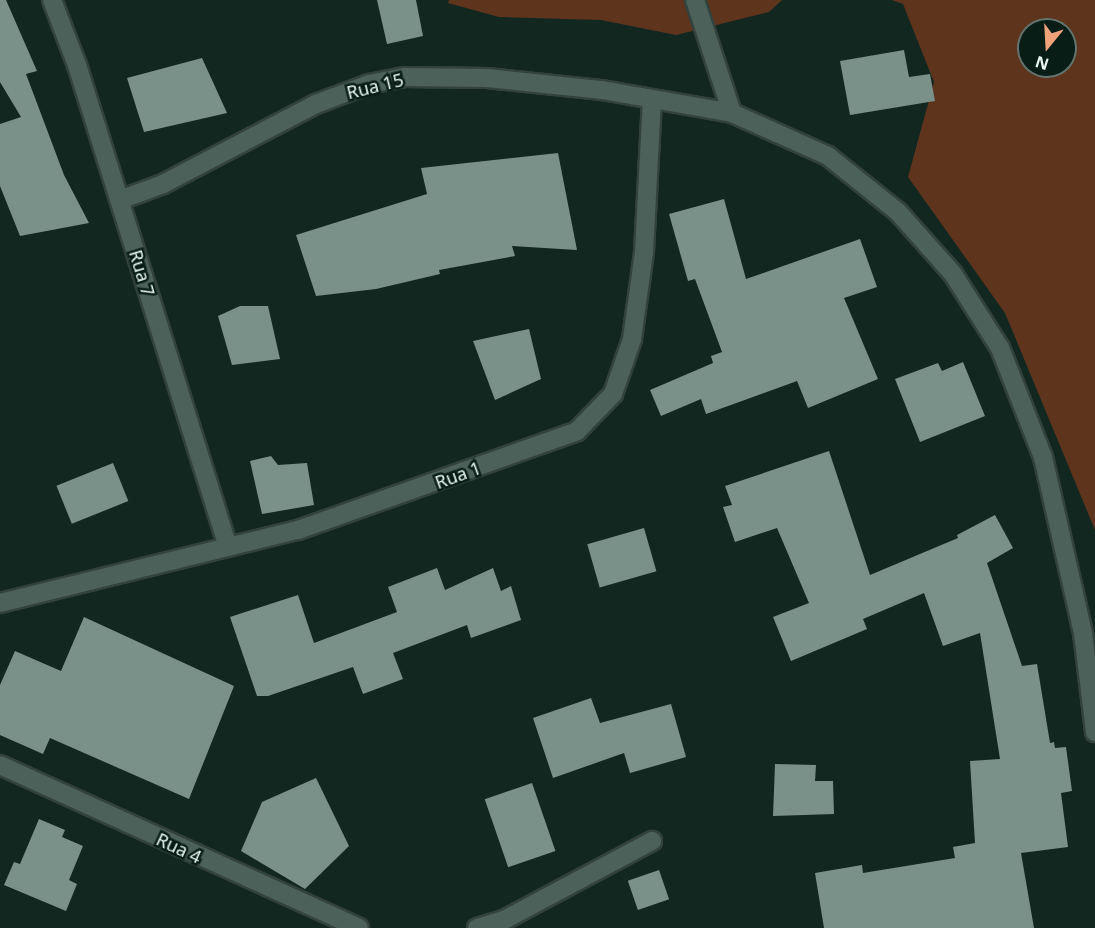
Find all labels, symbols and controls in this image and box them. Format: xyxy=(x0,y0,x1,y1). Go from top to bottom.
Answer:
north arrow xyxy=(1017,18,1077,78)
text: N xyxy=(1032,51,1052,76)
street label: Rua 15 xyxy=(344,69,406,103)
street label: Rua 7 xyxy=(125,247,159,299)
street label: Rua 1 xyxy=(432,457,484,493)
street label: Rua 4 xyxy=(153,828,205,868)

